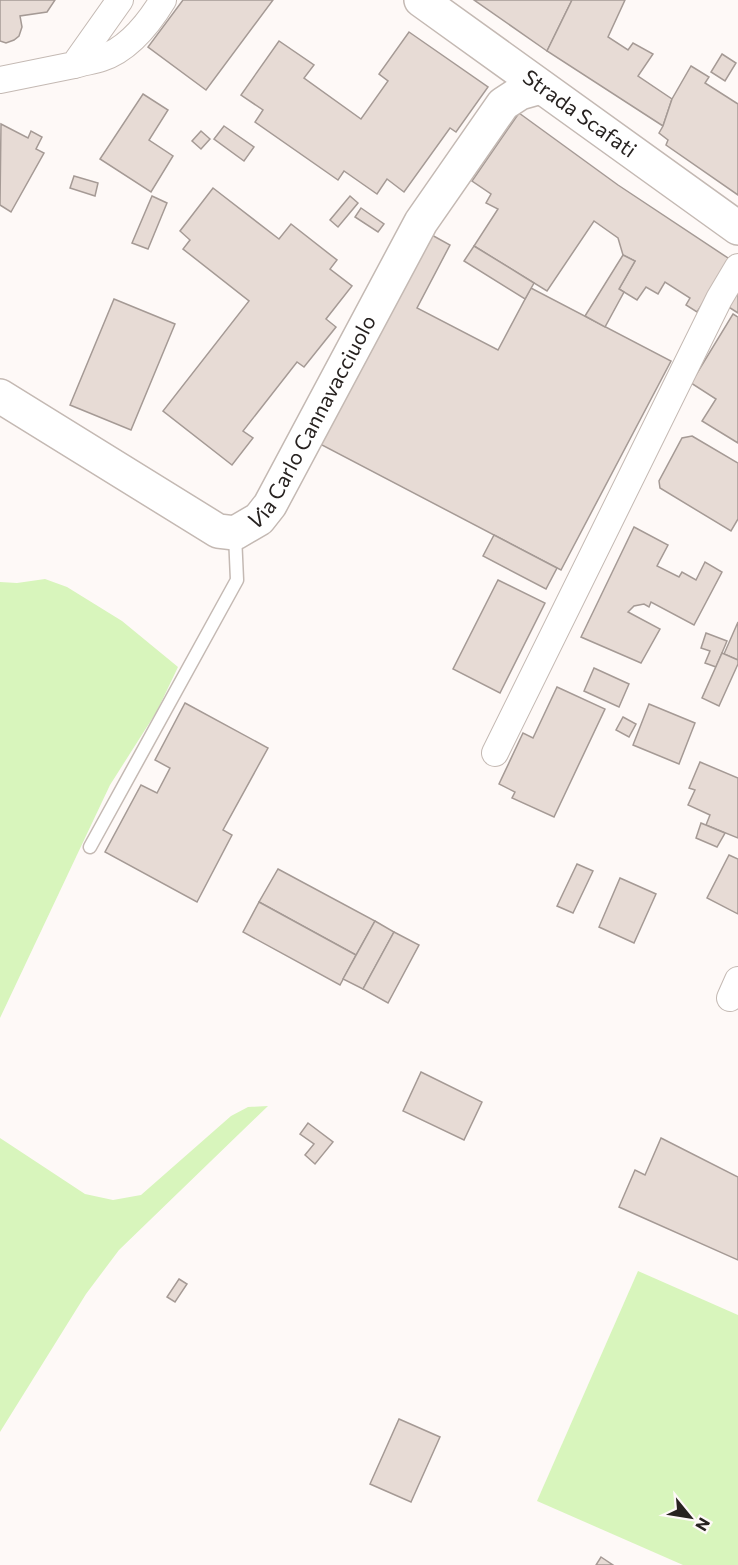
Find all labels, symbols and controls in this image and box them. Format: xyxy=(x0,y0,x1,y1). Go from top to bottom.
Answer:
street label: Strada Scafati xyxy=(519,63,642,162)
street label: Via Carlo Cannavacciuolo xyxy=(244,310,380,533)
north arrow xyxy=(660,1487,720,1547)
text: N xyxy=(692,1515,715,1535)

